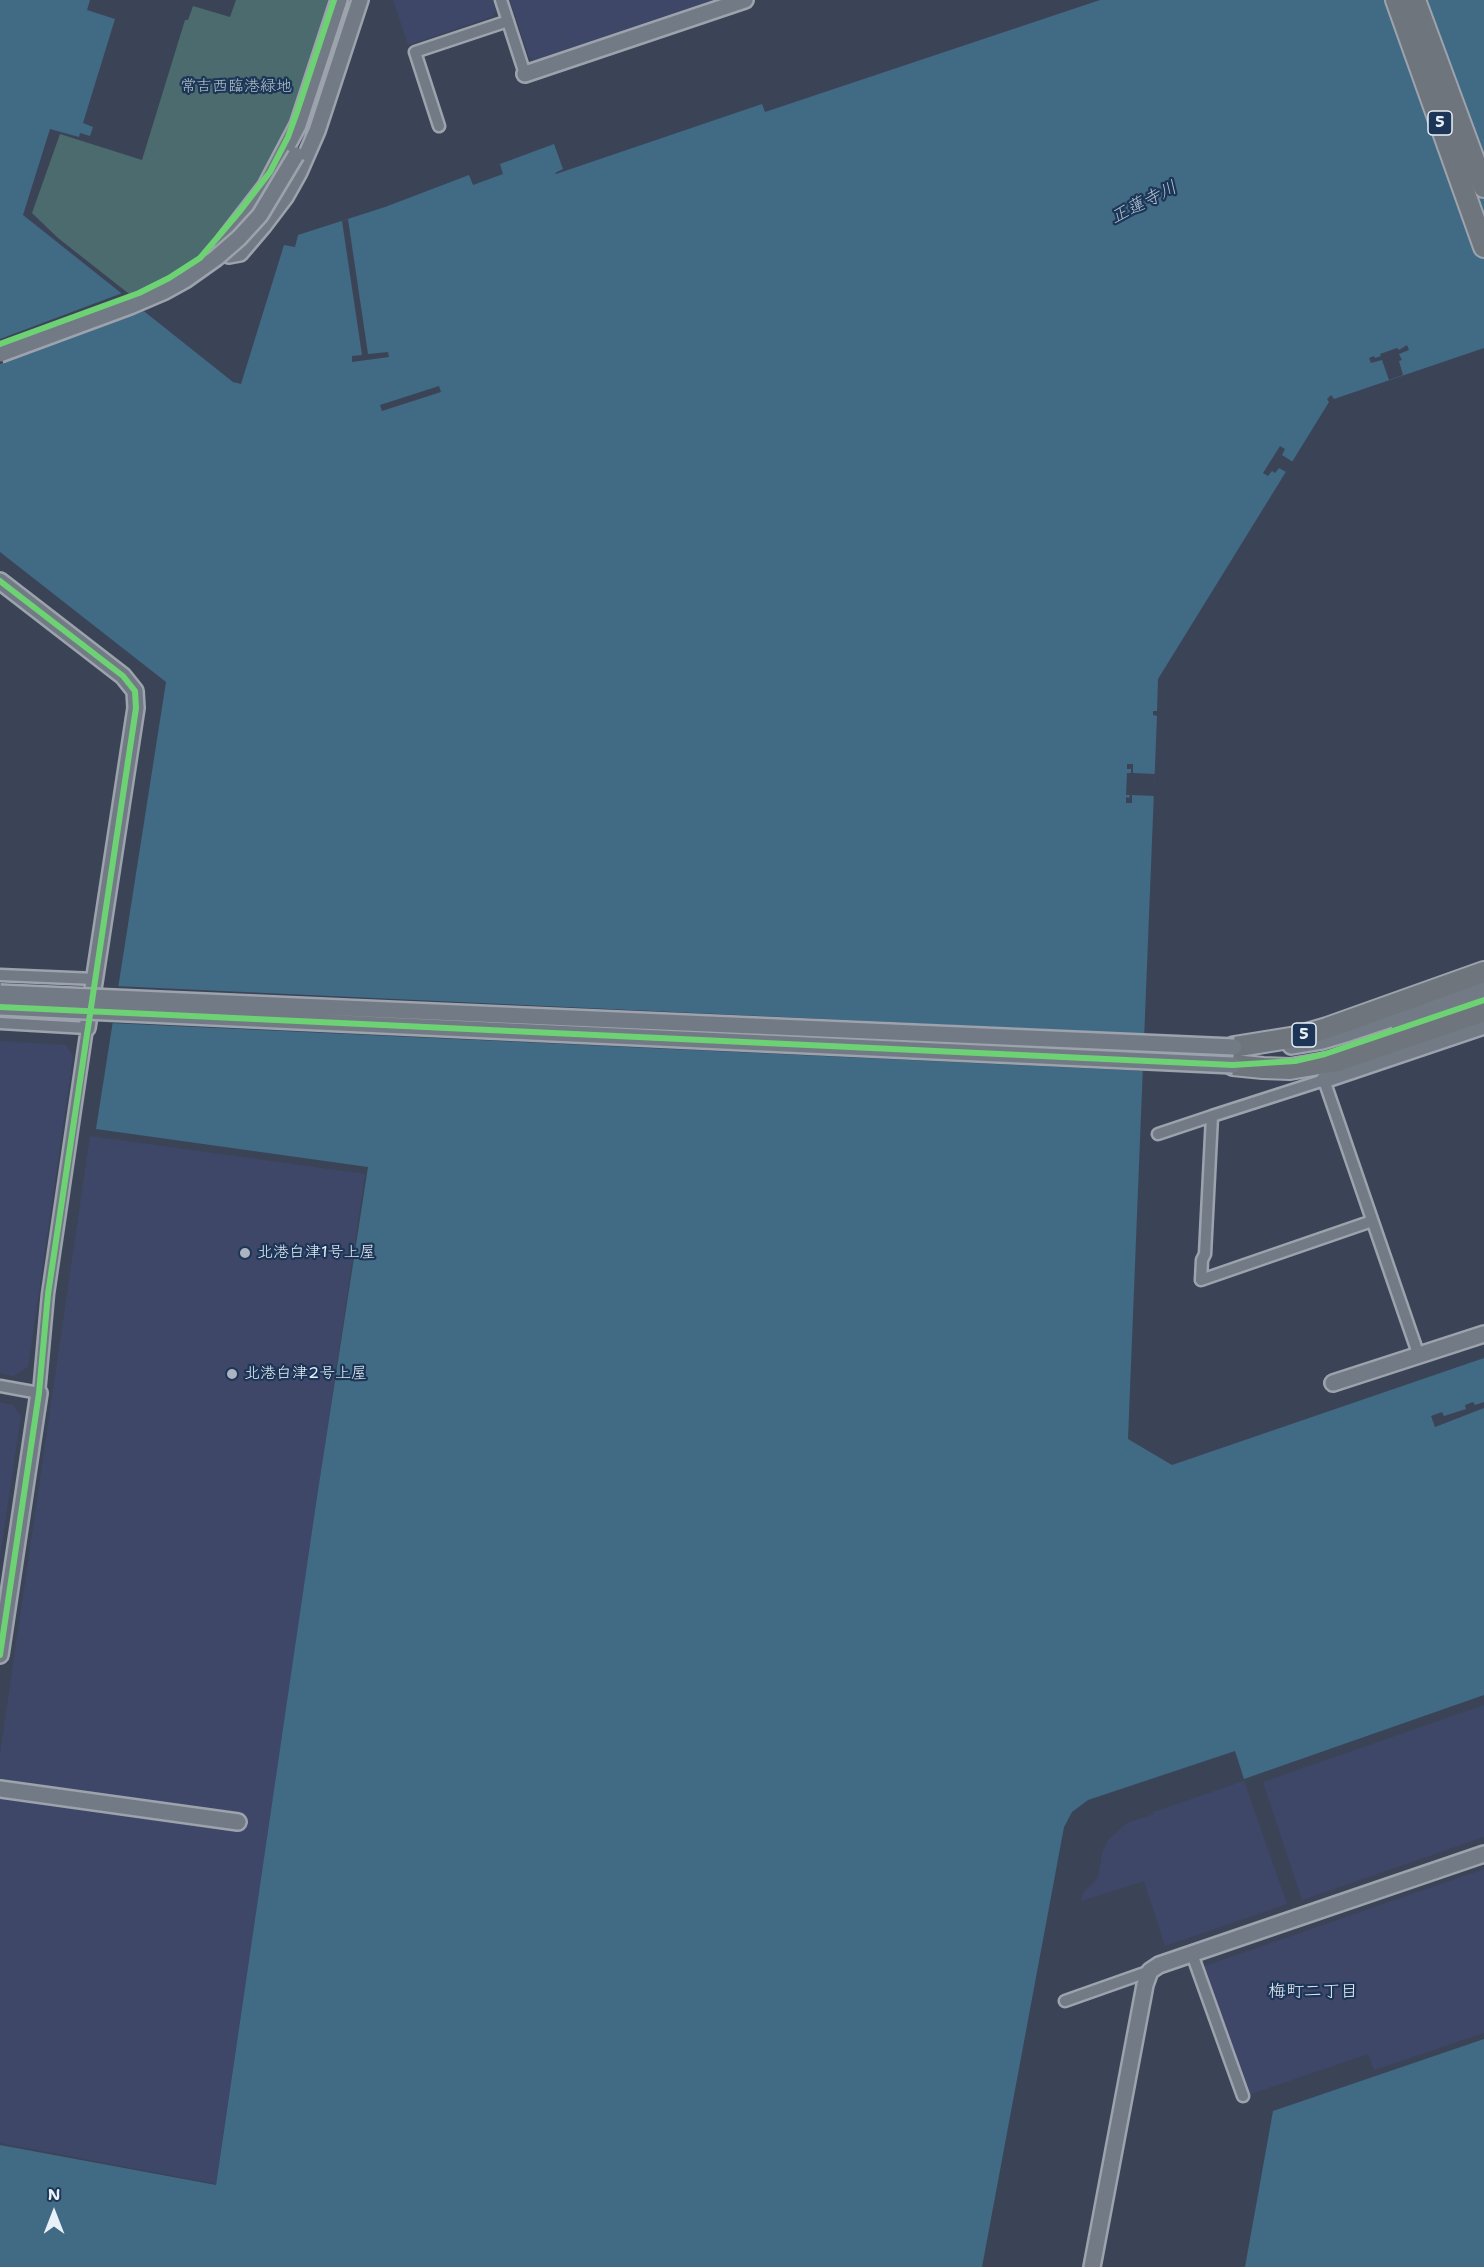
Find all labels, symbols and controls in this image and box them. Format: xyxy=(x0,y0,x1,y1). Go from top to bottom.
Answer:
park label: 常吉西臨港緑地 xyxy=(180,77,292,97)
road number: 5 xyxy=(1428,111,1452,135)
water label: 正蓮寺川 xyxy=(1107,177,1181,229)
road number: 5 xyxy=(1292,1023,1316,1047)
place label: 北港白津1号上屋 xyxy=(257,1243,376,1263)
marker: 北港白津1号上屋 xyxy=(238,1246,252,1260)
place label: 北港白津2号上屋 xyxy=(244,1364,367,1384)
marker: 北港白津2号上屋 xyxy=(225,1367,239,1381)
district label: 梅町二丁目 xyxy=(1268,1981,1358,2003)
north arrow xyxy=(24,2183,84,2243)
text: N xyxy=(48,2184,60,2205)

